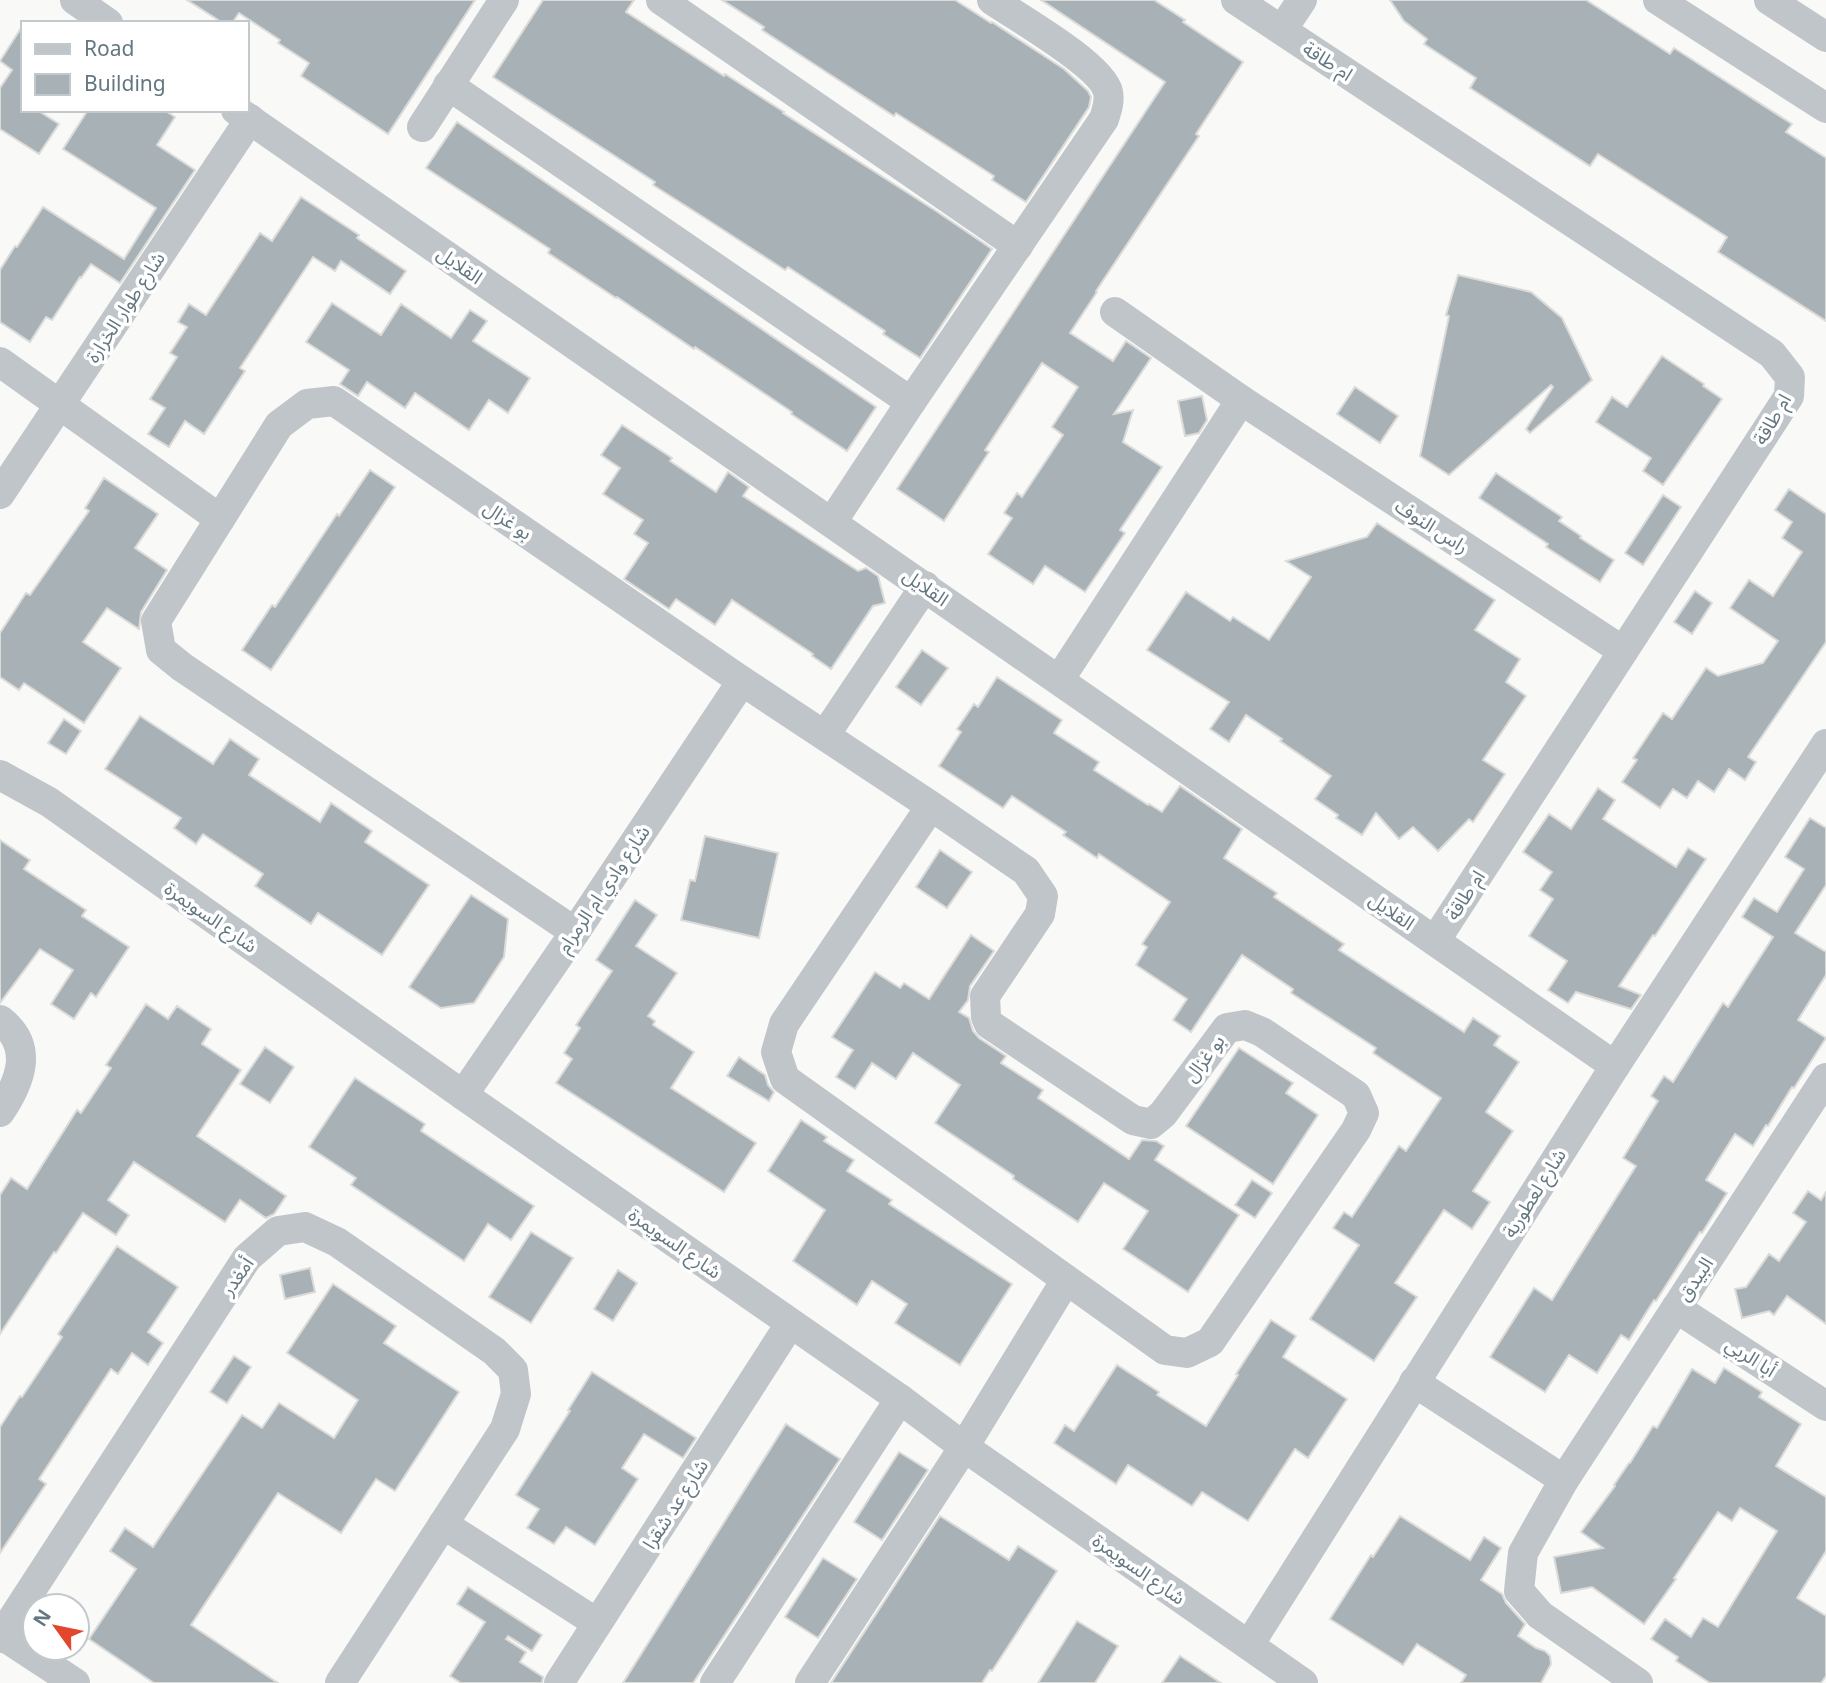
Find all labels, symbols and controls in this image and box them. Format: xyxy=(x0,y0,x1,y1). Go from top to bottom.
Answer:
legend xyxy=(21,21,248,112)
text: Road xyxy=(84,34,134,62)
street label: ام طاقة xyxy=(1297,35,1358,88)
text: Building xyxy=(84,69,166,97)
street label: القلايل xyxy=(432,240,488,290)
street label: شارع طوار الخرارة xyxy=(79,247,171,368)
street label: ام طاقة xyxy=(1747,389,1799,450)
street label: راس النوف xyxy=(1390,493,1474,559)
street label: بو غزال xyxy=(479,494,537,546)
street label: القلايل xyxy=(898,562,954,612)
street label: شارع وادي ام الرمرام xyxy=(551,820,657,959)
street label: ام طاقة xyxy=(1439,865,1492,926)
street label: شارع السويمرة xyxy=(159,875,263,959)
street label: القلايل xyxy=(1364,886,1420,936)
street label: بو غزال xyxy=(1178,1029,1230,1087)
street label: شارع لعطورية xyxy=(1496,1143,1573,1243)
street label: شارع السويمرة xyxy=(623,1201,727,1285)
street label: أمغدر xyxy=(214,1251,260,1301)
street label: البيدق xyxy=(1671,1252,1719,1306)
street label: أبا الربي xyxy=(1719,1331,1782,1385)
street label: شارع عد شقرا xyxy=(636,1454,715,1555)
street label: شارع السويمرة xyxy=(1087,1527,1191,1611)
north arrow xyxy=(21,1592,91,1662)
text: N xyxy=(27,1604,57,1631)

